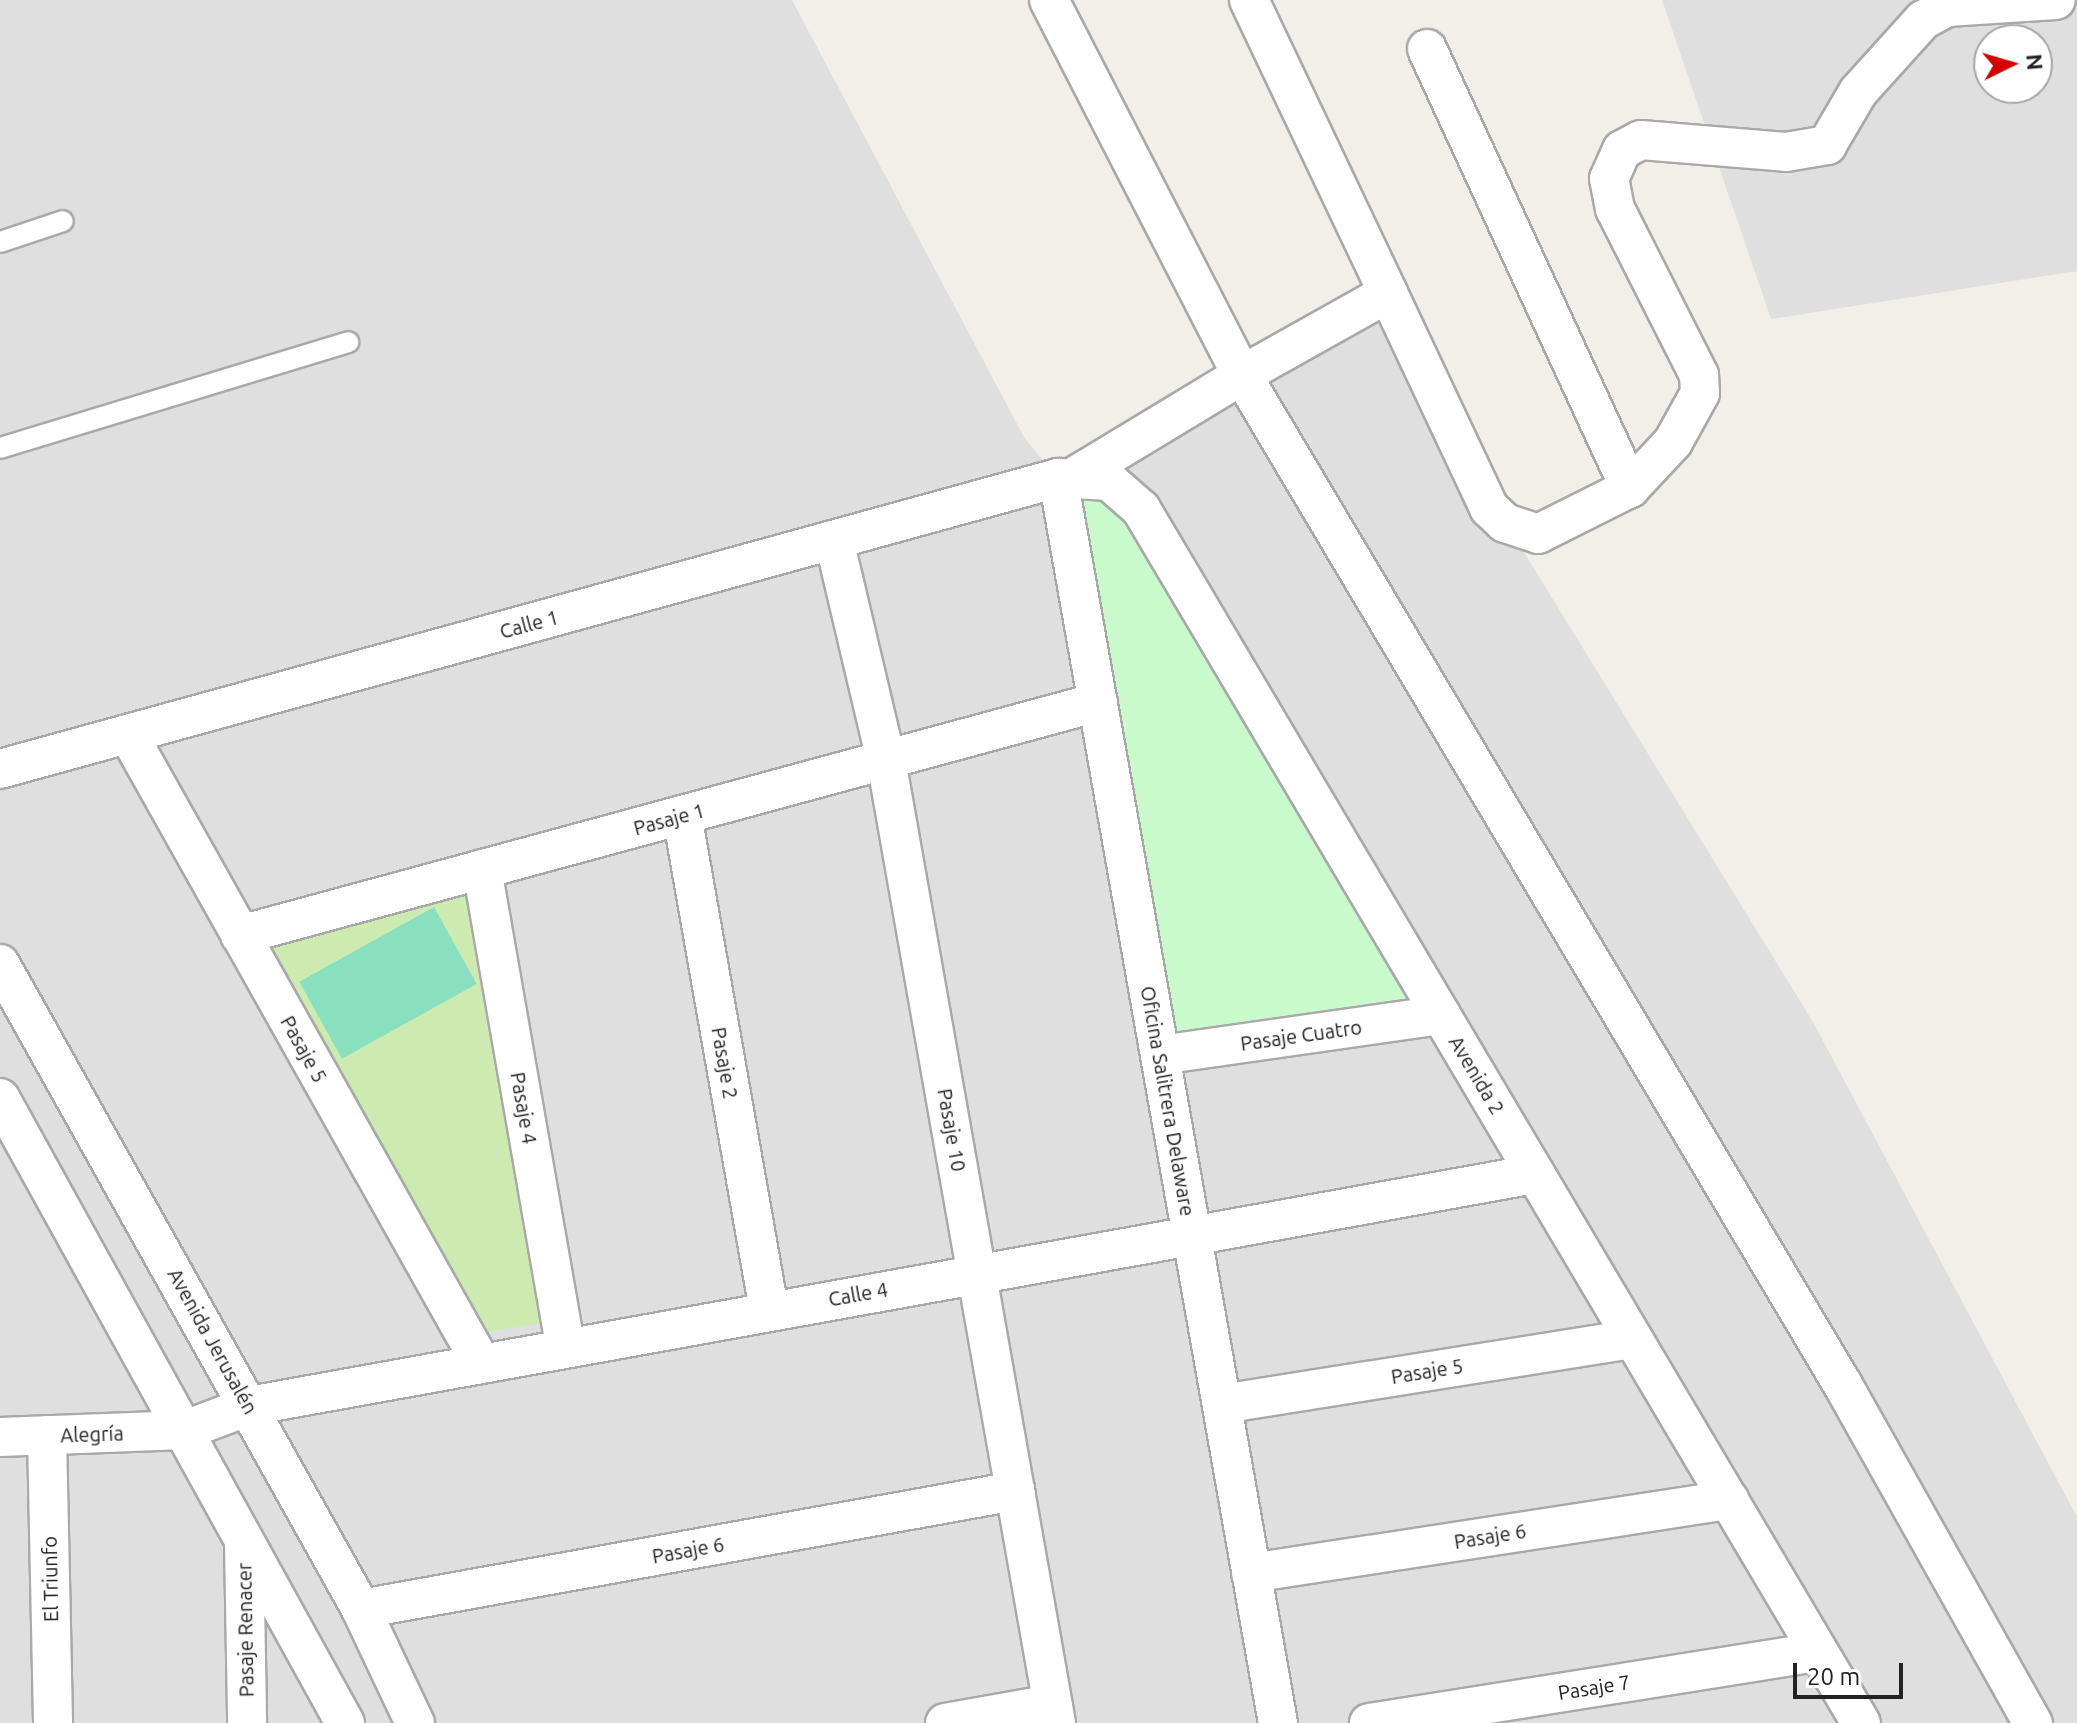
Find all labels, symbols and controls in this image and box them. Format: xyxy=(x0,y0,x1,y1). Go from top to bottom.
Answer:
north arrow xyxy=(1973,24,2053,104)
text: N xyxy=(2022,53,2049,71)
street label: Calle 1 xyxy=(497,605,561,643)
street label: Pasaje 1 xyxy=(631,798,707,840)
street label: Oficina Salitrera Delaware xyxy=(1136,984,1200,1218)
street label: Pasaje 5 xyxy=(276,1011,332,1087)
street label: Pasaje Cuatro xyxy=(1239,1015,1363,1055)
street label: Pasaje 2 xyxy=(707,1025,743,1101)
street label: Avenida 2 xyxy=(1444,1031,1510,1119)
street label: Pasaje 4 xyxy=(506,1070,542,1146)
street label: Pasaje 10 xyxy=(933,1087,971,1173)
street label: Avenida Jerusalén xyxy=(163,1264,263,1418)
street label: Calle 4 xyxy=(826,1277,890,1311)
street label: Pasaje 5 xyxy=(1389,1353,1465,1389)
street label: Alegría xyxy=(60,1421,124,1447)
street label: Pasaje 6 xyxy=(1452,1518,1528,1554)
street label: Pasaje 6 xyxy=(650,1532,726,1568)
street label: El Triunfo xyxy=(37,1536,63,1622)
street label: Pasaje Renacer xyxy=(232,1563,258,1697)
scale bar xyxy=(1797,1647,1907,1697)
text: 20 m xyxy=(1807,1663,1860,1690)
street label: Pasaje 7 xyxy=(1556,1669,1632,1705)

